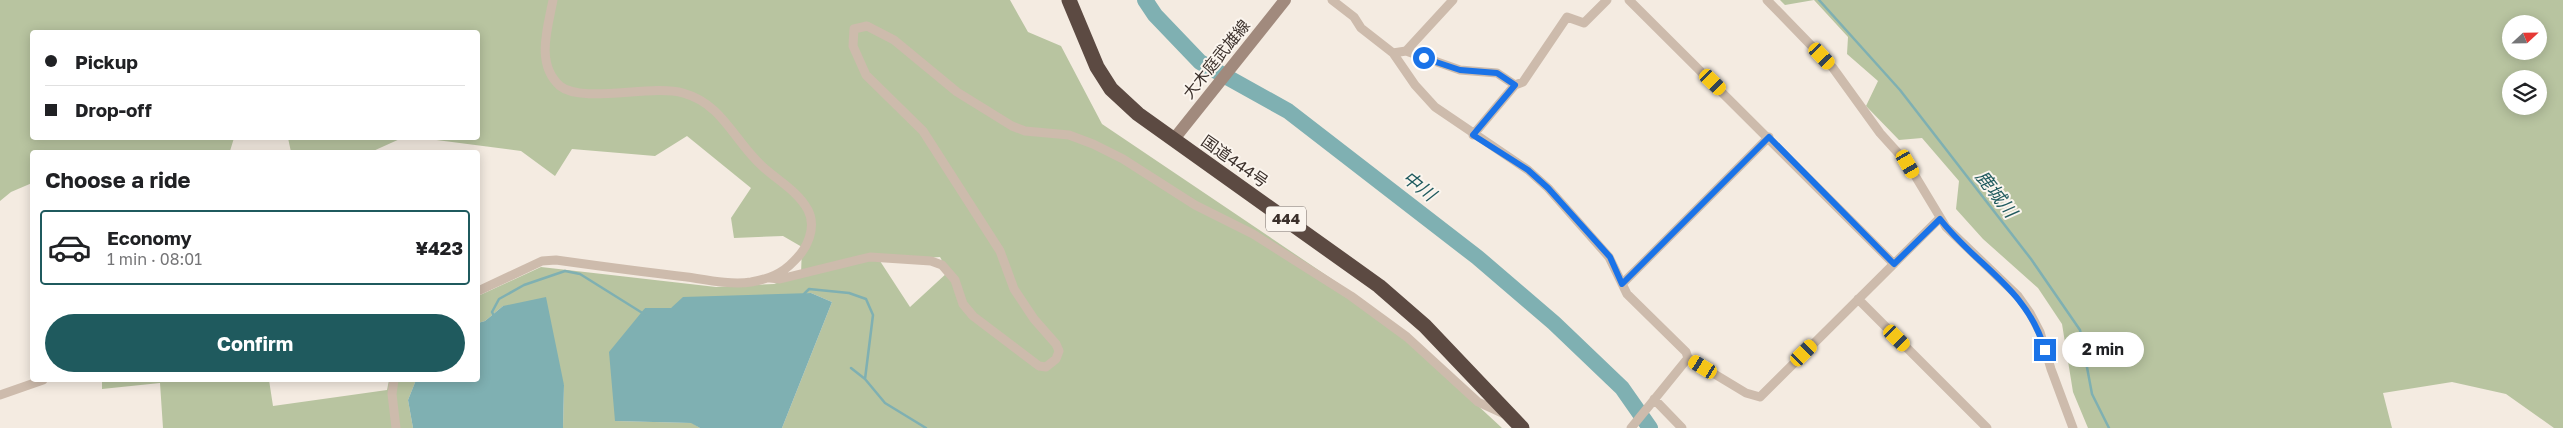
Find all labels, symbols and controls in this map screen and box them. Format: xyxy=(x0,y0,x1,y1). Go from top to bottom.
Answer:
street label: 大木庭武雄線 xyxy=(1178,15,1254,103)
north arrow xyxy=(2502,15,2548,60)
map controls xyxy=(2502,15,2547,115)
car xyxy=(1806,40,1837,72)
route start xyxy=(1413,47,1435,69)
text: Pickup xyxy=(75,50,138,73)
car xyxy=(1697,66,1729,98)
button: layers xyxy=(2502,70,2547,115)
text: Drop-off xyxy=(75,98,152,121)
street label: 国道444号 xyxy=(1198,131,1272,191)
car xyxy=(1894,147,1921,181)
water label: 中川 xyxy=(1399,165,1442,206)
water label: 鹿城川 xyxy=(1971,165,2023,223)
text: Choose a ride xyxy=(45,166,191,193)
road number: 444 xyxy=(1266,206,1306,232)
icon: car xyxy=(47,225,92,270)
text: Economy xyxy=(107,226,192,249)
text: ¥423 xyxy=(415,236,463,259)
text: 1 min · 08:01 xyxy=(107,249,202,269)
button: Confirm xyxy=(45,314,465,372)
car xyxy=(1881,322,1912,354)
callout: 2 min xyxy=(2062,332,2145,368)
car xyxy=(1788,337,1819,369)
route end xyxy=(2034,339,2056,361)
text: 2 min xyxy=(2082,339,2124,359)
car xyxy=(1686,353,1719,381)

